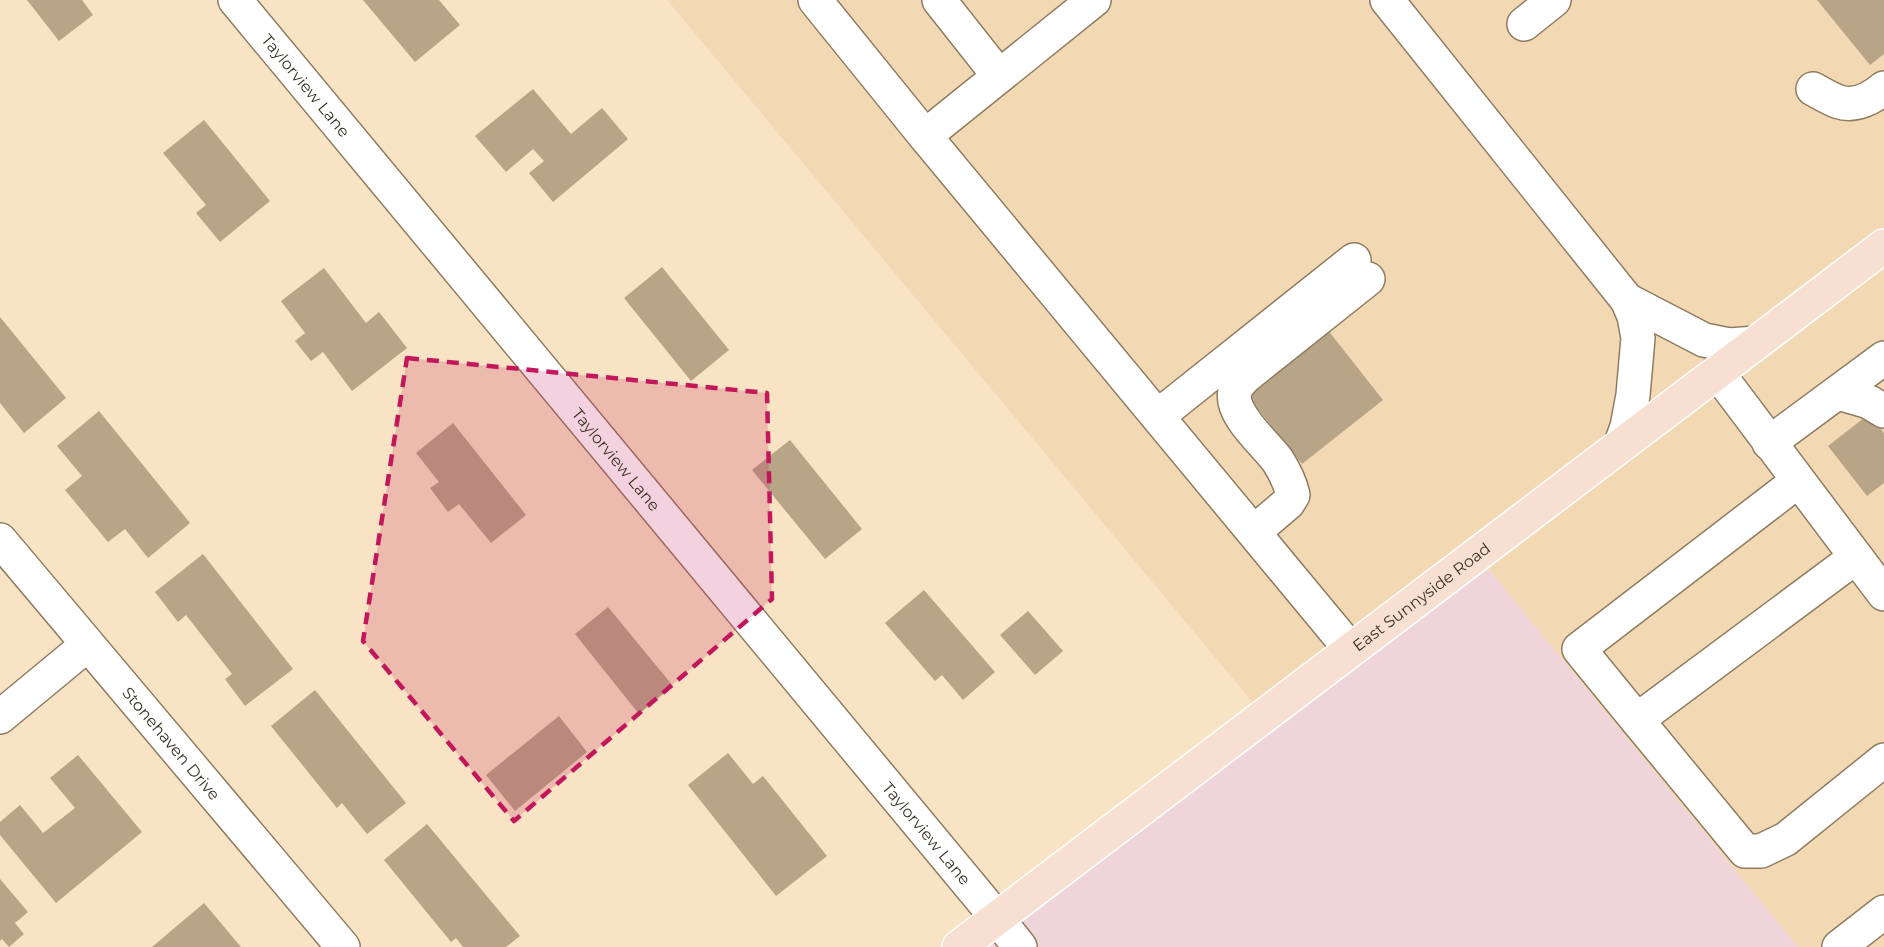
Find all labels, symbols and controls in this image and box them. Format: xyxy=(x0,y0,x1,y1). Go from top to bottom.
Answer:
street label: Taylorview Lane xyxy=(257,31,354,141)
street label: Taylorview Lane xyxy=(568,404,664,515)
street label: East Sunnyside Road xyxy=(1349,539,1494,655)
street label: Stonehaven Drive xyxy=(118,683,224,804)
street label: Taylorview Lane xyxy=(878,778,974,889)

